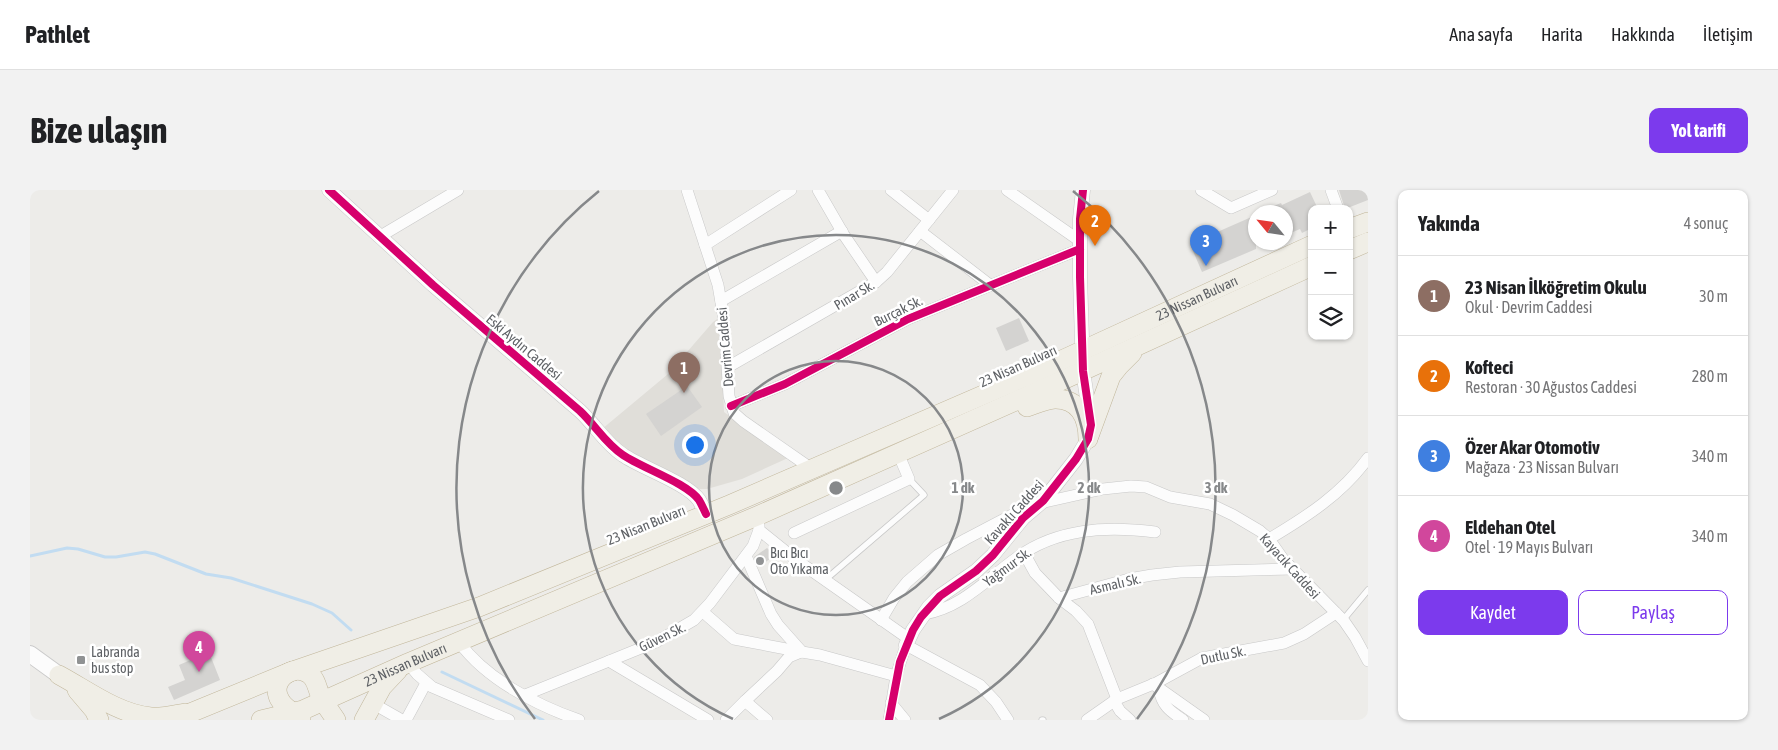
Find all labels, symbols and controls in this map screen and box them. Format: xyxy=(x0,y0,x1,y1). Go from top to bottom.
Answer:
text: Pathlet xyxy=(25,21,90,48)
text: Ana sayfa xyxy=(1449,24,1513,45)
text: Harita xyxy=(1541,24,1583,45)
text: Hakkında xyxy=(1611,24,1675,45)
text: İletişim xyxy=(1703,24,1753,45)
button: Yol tarifi xyxy=(1649,108,1748,153)
text: Bize ulaşın xyxy=(30,110,167,150)
pin: 2 xyxy=(1079,205,1111,246)
north arrow xyxy=(1248,205,1293,250)
map controls xyxy=(1308,205,1353,340)
button: + xyxy=(1308,205,1353,250)
text: Yakında xyxy=(1418,211,1480,235)
text: 4 sonuç xyxy=(1684,214,1728,232)
pin: 3 xyxy=(1190,225,1222,266)
button: − xyxy=(1308,250,1353,295)
street label: 23 Nissan Bulvarı xyxy=(1153,272,1240,324)
text: 23 Nisan İlköğretim Okulu xyxy=(1465,276,1647,298)
street label: Pınar Sk. xyxy=(831,277,877,313)
text: 1 xyxy=(1430,287,1438,305)
text: 30 m xyxy=(1699,287,1728,305)
street label: Burçak Sk. xyxy=(871,292,925,330)
button: layers xyxy=(1308,295,1353,340)
text: Okul · Devrim Caddesi xyxy=(1465,298,1592,316)
street label: Devrim Caddesi xyxy=(714,307,736,387)
street label: Eski Aydın Caddesi xyxy=(483,311,565,383)
street label: 23 Nisan Bulvarı xyxy=(977,342,1059,390)
pin: 1 xyxy=(668,352,700,393)
text: Kofteci xyxy=(1465,356,1513,378)
text: 2 xyxy=(1430,367,1438,385)
text: 280 m xyxy=(1692,367,1728,385)
text: Restoran · 30 Ağustos Caddesi xyxy=(1465,378,1637,396)
your location xyxy=(682,432,708,458)
text: Özer Akar Otomotiv xyxy=(1465,436,1600,458)
text: 3 xyxy=(1430,447,1438,465)
text: 340 m xyxy=(1692,447,1728,465)
text: Mağaza · 23 Nissan Bulvarı xyxy=(1465,458,1619,476)
street label: Kavaklı Caddesi xyxy=(981,477,1047,547)
centre of rings xyxy=(827,479,845,497)
text: 1 dk xyxy=(952,479,975,496)
text: 2 dk xyxy=(1078,479,1101,496)
text: 3 dk xyxy=(1205,479,1228,496)
street label: 23 Nisan Bulvarı xyxy=(604,502,688,548)
text: Eldehan Otel xyxy=(1465,516,1555,538)
text: 4 xyxy=(1430,527,1438,545)
text: 340 m xyxy=(1692,527,1728,545)
street label: Kayacık Caddesi xyxy=(1257,530,1323,602)
text: Otel · 19 Mayıs Bulvarı xyxy=(1465,538,1593,556)
street label: Yağmur Sk. xyxy=(980,544,1034,590)
place label: Bıcı Bıcı Oto Yıkama xyxy=(770,545,829,577)
marker: Bıcı Bıcı Oto Yıkama xyxy=(754,555,766,567)
street label: Asmalı Sk. xyxy=(1088,570,1142,598)
button: Kaydet xyxy=(1418,590,1568,635)
button: Paylaş xyxy=(1578,590,1728,635)
street label: Güven Sk. xyxy=(636,619,688,655)
pin: 4 xyxy=(183,631,215,672)
street label: 23 Nissan Bulvarı xyxy=(362,640,449,690)
street label: Dutlu Sk. xyxy=(1199,642,1247,668)
place label: Labranda bus stop xyxy=(91,644,140,676)
marker: Labranda bus stop xyxy=(75,654,87,666)

